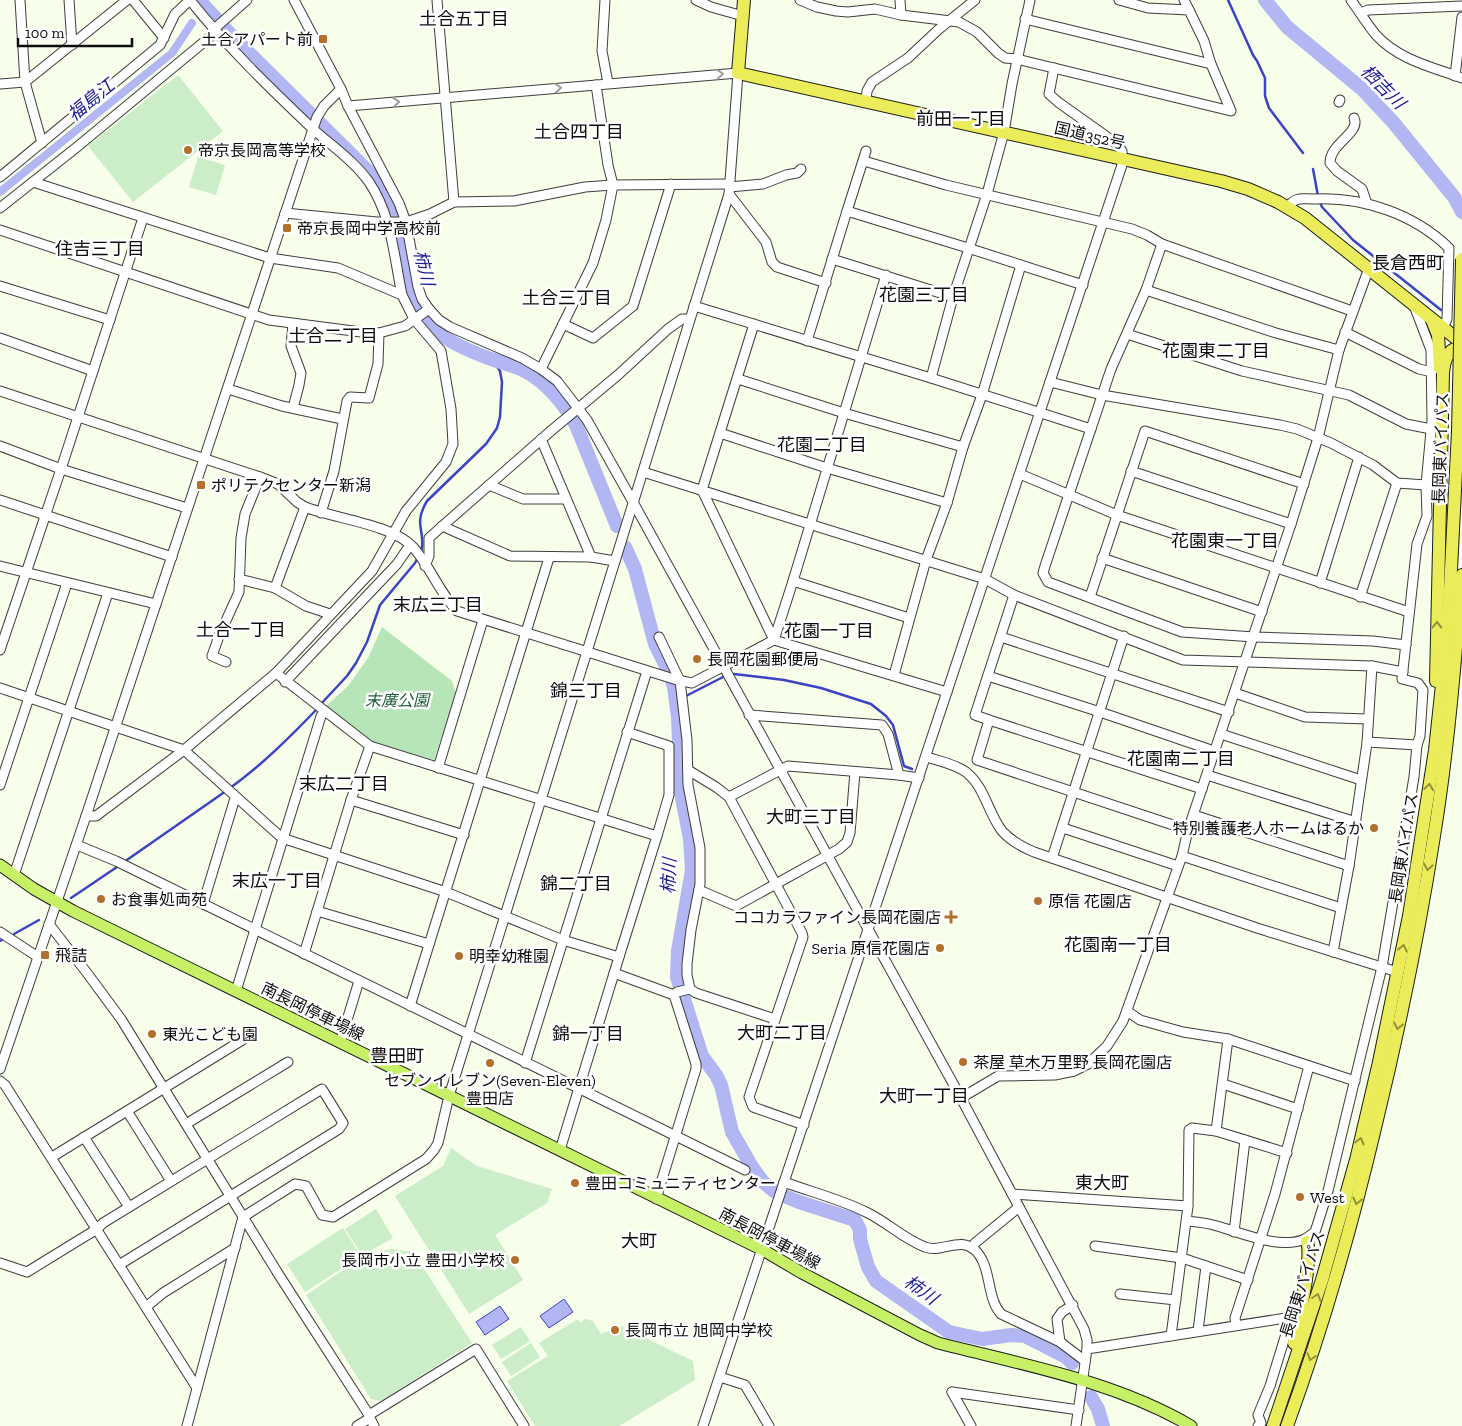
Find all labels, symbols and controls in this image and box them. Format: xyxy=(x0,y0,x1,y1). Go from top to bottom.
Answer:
district label: 土合五丁目 xyxy=(419,8,509,30)
scale bar xyxy=(18,15,131,47)
text: 100 m xyxy=(25,24,64,42)
place label: 土合アパート前 xyxy=(201,30,313,49)
marker: 土合アパート前 xyxy=(317,33,329,45)
water label: 栖吉川 xyxy=(1356,60,1411,115)
one-way arrow xyxy=(716,68,724,79)
water label: 福島江 xyxy=(63,73,120,126)
one-way arrow xyxy=(554,83,562,94)
one-way arrow xyxy=(392,97,400,108)
district label: 前田一丁目 xyxy=(916,108,1006,130)
street label: 国道352号 xyxy=(1053,118,1127,153)
district label: 土合四丁目 xyxy=(534,121,624,143)
place label: 帝京長岡高等学校 xyxy=(198,141,326,160)
marker: 帝京長岡高等学校 xyxy=(182,144,194,156)
place label: 帝京長岡中学高校前 xyxy=(297,219,441,238)
marker: 帝京長岡中学高校前 xyxy=(281,222,293,234)
district label: 住吉三丁目 xyxy=(55,238,145,260)
water label: 柿川 xyxy=(409,248,439,290)
district label: 長倉西町 xyxy=(1372,252,1444,274)
district label: 花園三丁目 xyxy=(879,284,969,306)
district label: 土合三丁目 xyxy=(522,287,612,309)
district label: 土合二丁目 xyxy=(288,325,378,347)
district label: 花園東二丁目 xyxy=(1162,340,1270,362)
street label: 長岡東バイパス xyxy=(1429,392,1452,504)
district label: 花園二丁目 xyxy=(777,434,867,456)
place label: ポリテクセンター新潟 xyxy=(211,476,371,495)
marker: ポリテクセンター新潟 xyxy=(195,479,207,491)
district label: 花園東一丁目 xyxy=(1171,530,1279,552)
district label: 末広三丁目 xyxy=(393,594,483,616)
district label: 土合一丁目 xyxy=(196,619,286,641)
district label: 花園一丁目 xyxy=(784,620,874,642)
one-way arrow xyxy=(1431,621,1442,629)
place label: 長岡花園郵便局 xyxy=(707,650,819,669)
marker: 長岡花園郵便局 xyxy=(691,653,703,665)
district label: 錦三丁目 xyxy=(550,680,622,702)
park label: 末廣公園 xyxy=(365,691,431,710)
district label: 花園南二丁目 xyxy=(1127,748,1235,770)
district label: 末広二丁目 xyxy=(299,773,389,795)
one-way arrow xyxy=(1423,783,1434,791)
street label: 長岡東バイパス xyxy=(1385,791,1422,905)
district label: 大町三丁目 xyxy=(766,806,856,828)
place label: 特別養護老人ホームはるか xyxy=(1172,819,1364,838)
marker: 特別養護老人ホームはるか xyxy=(1368,822,1380,834)
water label: 柿川 xyxy=(657,855,681,895)
one-way arrow xyxy=(1424,862,1434,871)
district label: 末広一丁目 xyxy=(232,870,322,892)
district label: 錦二丁目 xyxy=(540,873,612,895)
place label: お食事処両苑 xyxy=(111,890,207,909)
place label: 原信 花園店 xyxy=(1048,892,1132,911)
marker: お食事処両苑 xyxy=(95,893,107,905)
marker: 原信 花園店 xyxy=(1032,895,1044,907)
place label: ココカラファイン長岡花園店 xyxy=(733,908,941,927)
marker: ココカラファイン長岡花園店 xyxy=(945,911,957,923)
district label: 花園南一丁目 xyxy=(1064,934,1172,956)
place label: Seria 原信花園店 xyxy=(811,939,930,958)
marker: Seria 原信花園店 xyxy=(934,942,946,954)
one-way arrow xyxy=(1397,943,1407,952)
place label: 飛詰 xyxy=(55,946,87,965)
place label: 明幸幼稚園 xyxy=(469,947,549,966)
marker: 飛詰 xyxy=(39,949,51,961)
marker: 明幸幼稚園 xyxy=(453,950,465,962)
street label: 南長岡停車場線 xyxy=(258,978,367,1045)
district label: 大町二丁目 xyxy=(737,1022,827,1044)
one-way arrow xyxy=(1393,1022,1404,1031)
district label: 錦一丁目 xyxy=(552,1023,624,1045)
place label: 東光こども園 xyxy=(162,1025,258,1044)
marker: 東光こども園 xyxy=(146,1028,158,1040)
district label: 豊田町 xyxy=(370,1045,424,1067)
place label: 茶屋 草木万里野 長岡花園店 xyxy=(973,1053,1172,1072)
marker: 茶屋 草木万里野 長岡花園店 xyxy=(957,1056,969,1068)
marker: セブンイレブン(Seven-Eleven) 豊田店 xyxy=(484,1057,496,1069)
place label: セブンイレブン(Seven-Eleven) 豊田店 xyxy=(384,1071,596,1108)
district label: 大町一丁目 xyxy=(879,1085,969,1107)
one-way arrow xyxy=(1355,1137,1365,1145)
district label: 東大町 xyxy=(1075,1172,1129,1194)
place label: 豊田コミュニティセンター xyxy=(585,1174,776,1193)
marker: 豊田コミュニティセンター xyxy=(569,1177,581,1189)
place label: West xyxy=(1310,1188,1345,1207)
marker: West xyxy=(1294,1191,1306,1203)
one-way arrow xyxy=(1352,1197,1363,1206)
street label: 南長岡停車場線 xyxy=(716,1204,824,1273)
street label: 長岡東バイパス xyxy=(1276,1228,1329,1340)
district label: 大町 xyxy=(621,1230,657,1252)
place label: 長岡市小立 豊田小学校 xyxy=(341,1251,505,1270)
marker: 長岡市小立 豊田小学校 xyxy=(509,1254,521,1266)
water label: 柿川 xyxy=(900,1271,944,1310)
one-way arrow xyxy=(1311,1293,1321,1302)
place label: 長岡市立 旭岡中学校 xyxy=(625,1321,773,1340)
marker: 長岡市立 旭岡中学校 xyxy=(609,1324,621,1336)
one-way arrow xyxy=(1306,1353,1316,1361)

